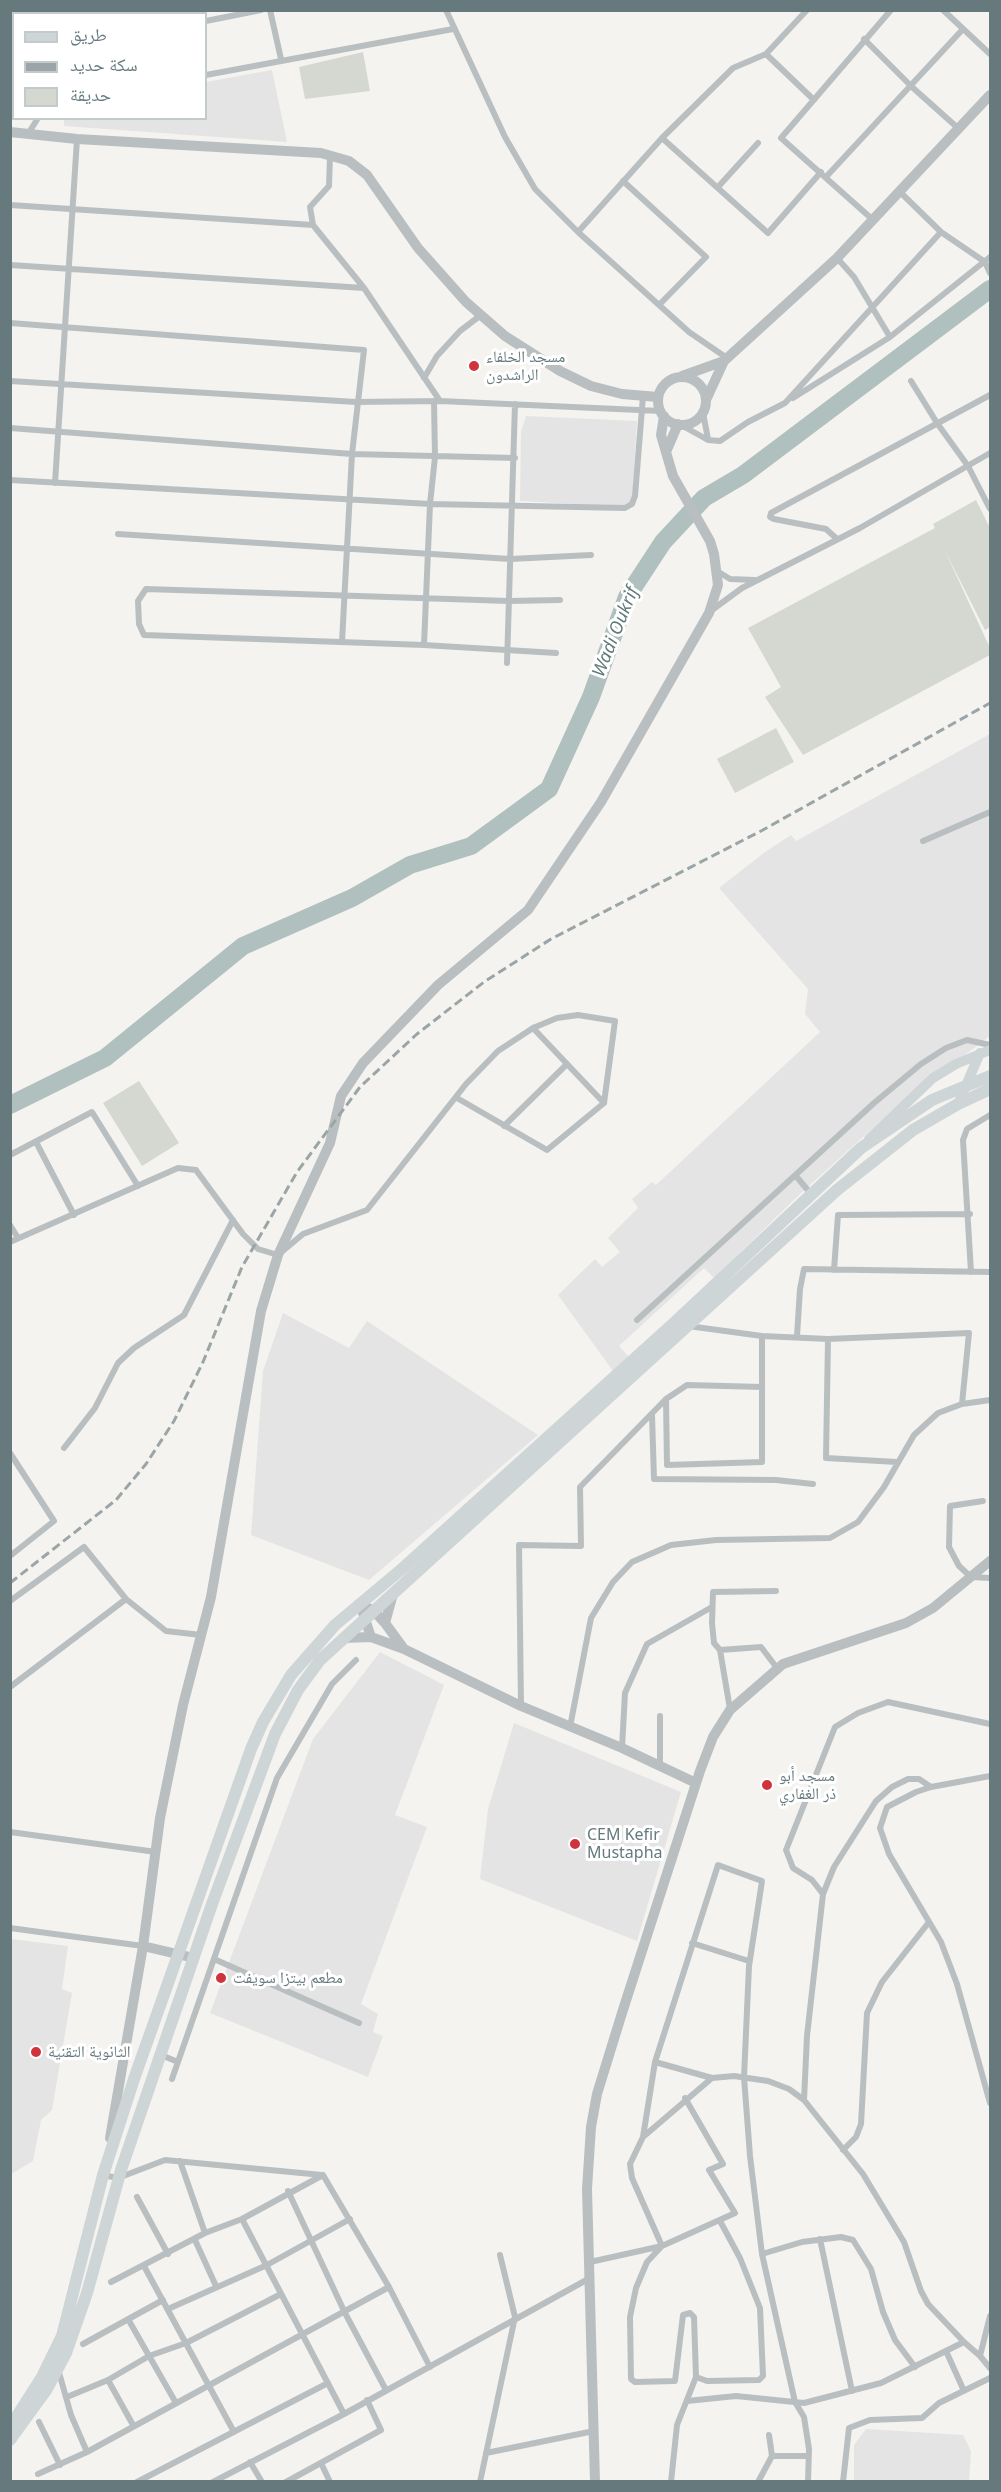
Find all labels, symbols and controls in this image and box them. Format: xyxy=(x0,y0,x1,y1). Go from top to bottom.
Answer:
legend xyxy=(12,12,207,120)
text: طريق xyxy=(70,22,107,46)
text: سكة حديد xyxy=(70,52,138,76)
text: حديقة xyxy=(70,82,111,106)
place label: مسجد الخلفاء الراشدون xyxy=(486,347,565,385)
marker: مسجد الخلفاء الراشدون xyxy=(467,359,481,373)
water label: Wadi Oukrif xyxy=(588,584,644,680)
place label: مسجد أبو ذر الغفاري xyxy=(779,1766,836,1804)
marker: مسجد أبو ذر الغفاري xyxy=(760,1778,774,1792)
place label: CEM Kefir Mustapha xyxy=(587,1825,663,1863)
marker: CEM Kefir Mustapha xyxy=(568,1837,582,1851)
place label: مطعم بيتزا سويفت xyxy=(233,1968,343,1988)
marker: مطعم بيتزا سويفت xyxy=(214,1971,228,1985)
place label: الثانوية التقنية xyxy=(48,2042,131,2062)
marker: الثانوية التقنية xyxy=(29,2045,43,2059)

